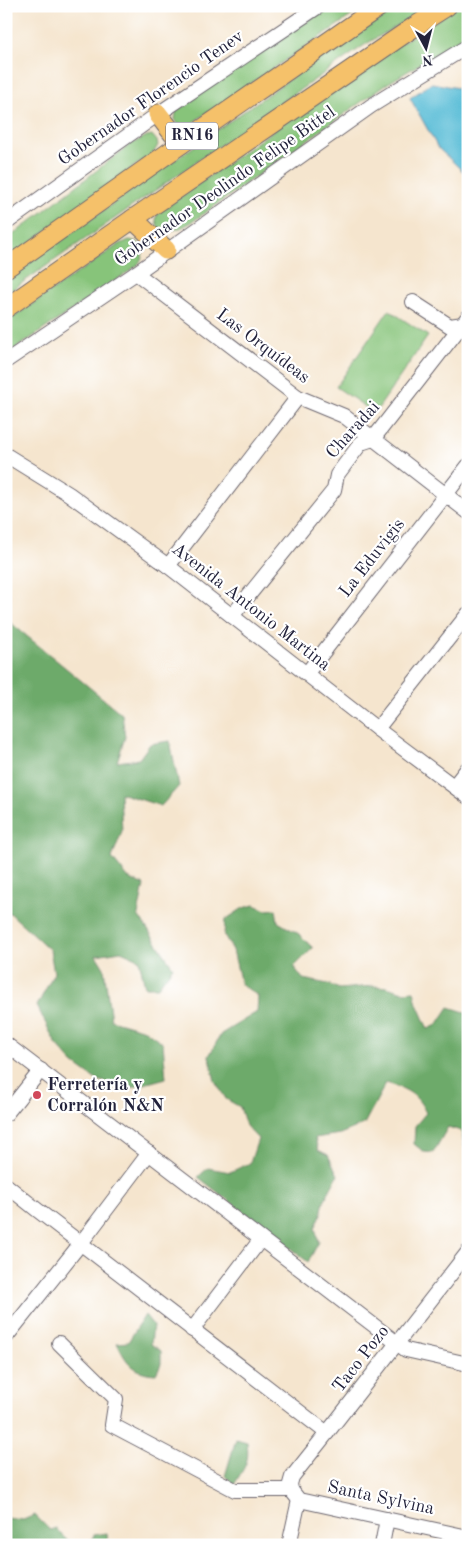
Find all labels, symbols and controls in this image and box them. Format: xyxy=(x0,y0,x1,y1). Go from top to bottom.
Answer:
north arrow xyxy=(402,22,452,72)
street label: Gobernador Florencio Tenev xyxy=(55,27,247,169)
text: N xyxy=(421,52,434,68)
street label: Gobernador Deolindo Felipe Bittel xyxy=(111,103,339,269)
road number: RN16 xyxy=(166,122,218,150)
street label: Las Orquídeas xyxy=(213,305,313,387)
street label: Charadai xyxy=(323,398,383,462)
street label: La Eduvigis xyxy=(336,515,408,601)
street label: Avenida Antonio Martina xyxy=(168,540,334,674)
place label: Ferretería y Corralón N&N xyxy=(47,1076,164,1115)
marker: Ferretería y Corralón N&N xyxy=(31,1089,43,1101)
street label: Taco Pozo xyxy=(329,1322,393,1396)
street label: Santa Sylvina xyxy=(326,1478,436,1518)

